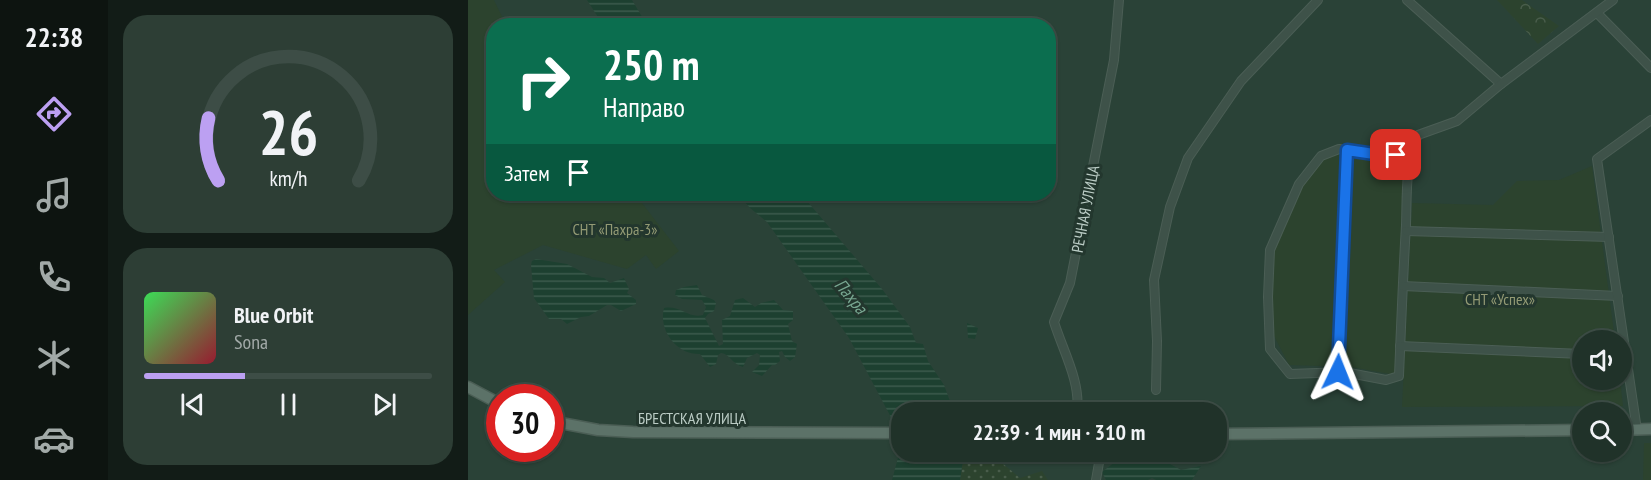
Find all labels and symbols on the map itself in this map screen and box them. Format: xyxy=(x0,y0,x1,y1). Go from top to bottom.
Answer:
pin xyxy=(1370,129,1421,180)
street label: РЕЧНАЯ УЛИЦА xyxy=(1067,163,1103,254)
park label: СНТ «Пахра-3» xyxy=(573,219,657,239)
water label: Пахра xyxy=(830,274,873,319)
park label: СНТ «Успех» xyxy=(1465,289,1535,309)
position arrow xyxy=(1306,340,1370,404)
speed limit sign: 30 xyxy=(486,384,564,462)
street label: БРЕСТСКАЯ УЛИЦА xyxy=(638,408,746,428)

